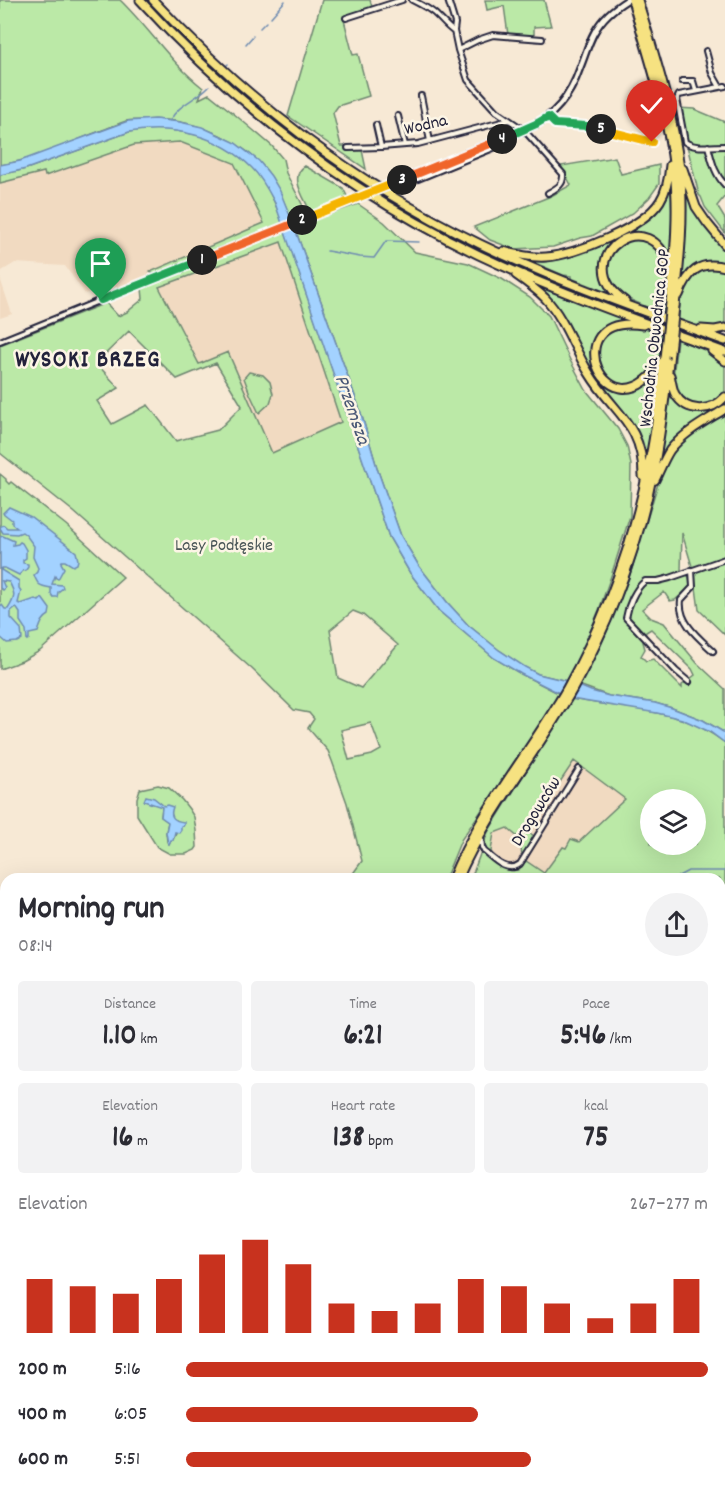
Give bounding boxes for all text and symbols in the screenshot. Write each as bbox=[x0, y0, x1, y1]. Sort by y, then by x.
pin bbox=[626, 80, 677, 142]
icon: check bbox=[635, 89, 668, 122]
street label: Wodna bbox=[402, 109, 451, 143]
pin: 5 bbox=[586, 114, 616, 144]
text: 5 bbox=[597, 117, 605, 140]
pin: 4 bbox=[487, 124, 517, 154]
text: 4 bbox=[499, 127, 505, 150]
pin: 3 bbox=[387, 165, 417, 195]
text: 3 bbox=[398, 168, 406, 191]
pin: 2 bbox=[287, 205, 317, 235]
text: 2 bbox=[299, 208, 306, 231]
pin bbox=[75, 238, 126, 300]
pin: 1 bbox=[187, 245, 217, 275]
icon: arrive bbox=[84, 247, 117, 280]
text: 1 bbox=[200, 248, 204, 271]
street label: Wschodnia Obwodnica GOP bbox=[634, 248, 678, 428]
district label: WYSOKI BRZEG bbox=[15, 344, 161, 378]
water label: Przemsza bbox=[326, 371, 376, 450]
park label: Lasy Podłęskie bbox=[175, 534, 273, 559]
street label: Drogowców bbox=[506, 772, 568, 852]
map controls bbox=[640, 789, 706, 855]
button: layers bbox=[640, 789, 706, 855]
text: Morning run bbox=[18, 887, 165, 934]
button: share bbox=[645, 893, 708, 956]
text: 08:14 bbox=[18, 933, 53, 961]
text: Distance bbox=[104, 993, 156, 1016]
text: Time bbox=[349, 993, 377, 1016]
text: Pace bbox=[582, 993, 610, 1016]
text: 1.10 bbox=[102, 1016, 137, 1059]
text: 6:21 bbox=[343, 1016, 383, 1059]
text: 5:46 bbox=[560, 1016, 606, 1059]
text: km bbox=[137, 1028, 158, 1051]
text: /km bbox=[606, 1028, 632, 1051]
text: Elevation bbox=[102, 1095, 158, 1118]
text: Heart rate bbox=[331, 1095, 395, 1118]
text: kcal bbox=[584, 1095, 608, 1118]
text: 16 bbox=[112, 1118, 133, 1161]
text: 138 bbox=[333, 1118, 364, 1161]
text: 75 bbox=[583, 1118, 609, 1161]
text: m bbox=[133, 1130, 148, 1153]
text: bpm bbox=[364, 1130, 393, 1153]
text: Elevation bbox=[18, 1191, 88, 1219]
text: 267–277 m bbox=[630, 1191, 708, 1219]
text: 200 m bbox=[18, 1356, 67, 1384]
text: 5:16 bbox=[114, 1356, 141, 1384]
text: 400 m bbox=[18, 1401, 66, 1429]
text: 6:05 bbox=[114, 1401, 147, 1429]
text: 600 m bbox=[18, 1446, 68, 1474]
text: 5:51 bbox=[114, 1446, 140, 1474]

